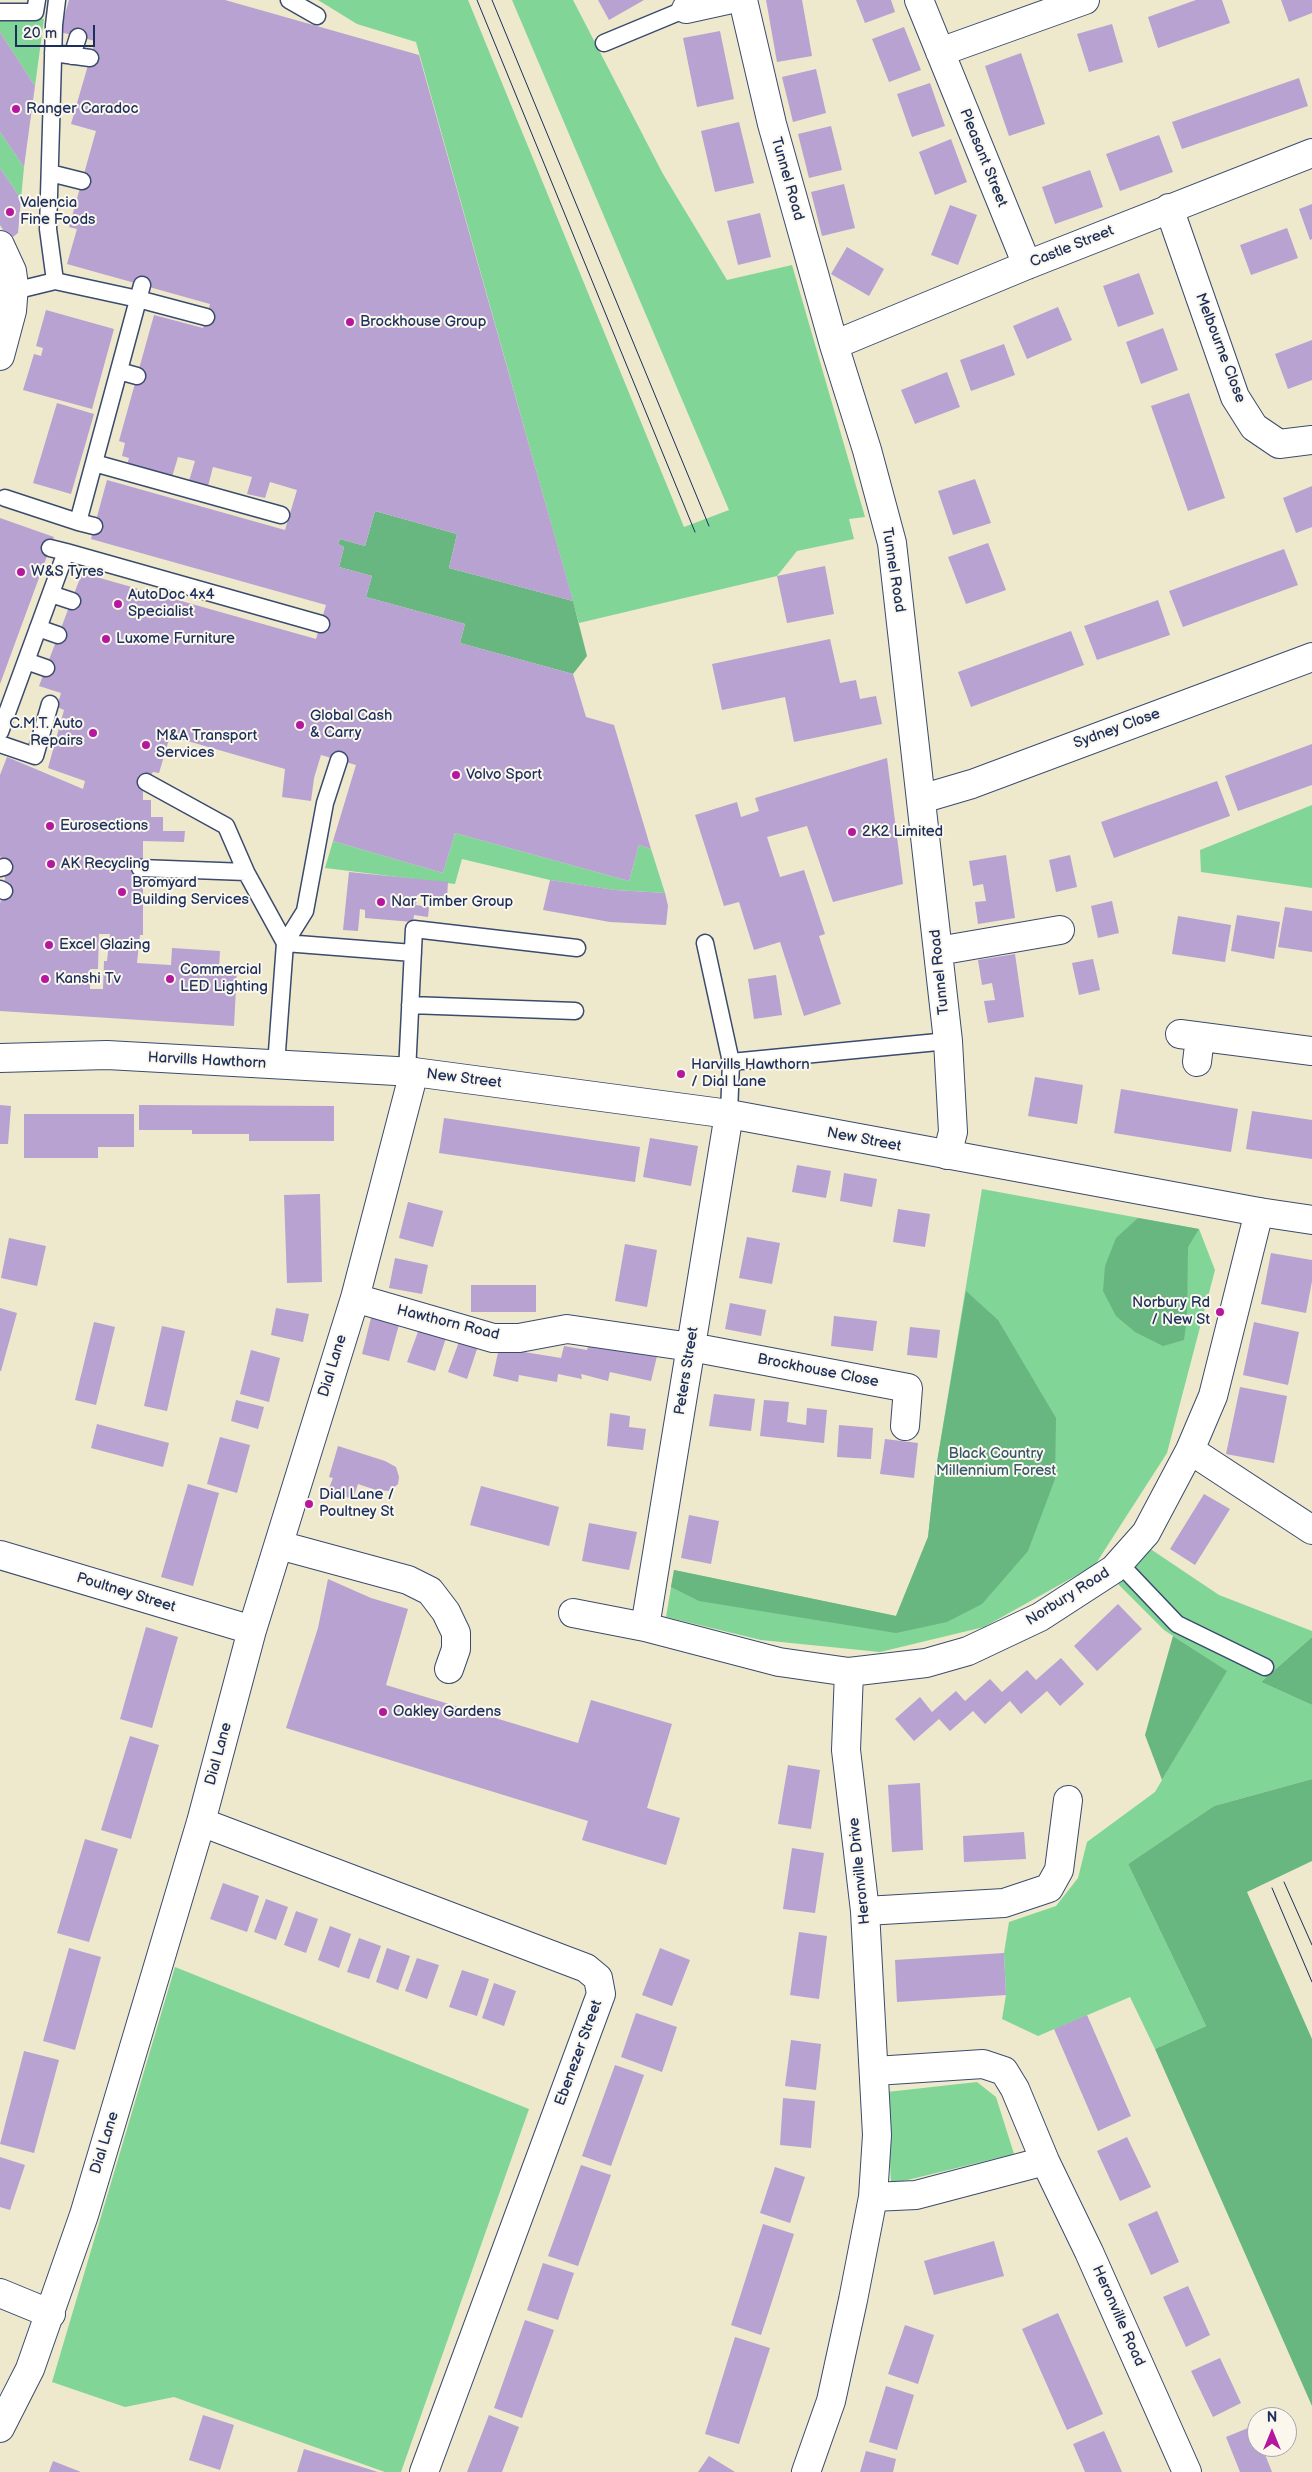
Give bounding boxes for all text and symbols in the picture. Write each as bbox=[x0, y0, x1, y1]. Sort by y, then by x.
scale bar bbox=[18, 15, 98, 47]
text: 20 m bbox=[23, 24, 57, 43]
place label: Ranger Caradoc bbox=[26, 100, 139, 118]
marker: Ranger Caradoc bbox=[10, 103, 22, 115]
street label: Pleasant Street bbox=[955, 106, 1011, 210]
street label: Tunnel Road bbox=[767, 135, 807, 223]
place label: Valencia Fine Foods bbox=[20, 194, 95, 229]
marker: Valencia Fine Foods bbox=[4, 206, 16, 218]
street label: Castle Street bbox=[1028, 222, 1116, 272]
street label: Melbourne Close bbox=[1191, 291, 1249, 405]
place label: Brockhouse Group bbox=[360, 313, 486, 331]
marker: Brockhouse Group bbox=[344, 316, 356, 328]
street label: Tunnel Road bbox=[877, 526, 909, 614]
place label: W&S Tyres bbox=[31, 563, 104, 581]
marker: W&S Tyres bbox=[15, 566, 27, 578]
place label: AutoDoc 4x4 Specialist bbox=[128, 586, 215, 621]
marker: AutoDoc 4x4 Specialist bbox=[112, 598, 124, 610]
place label: Luxome Furniture bbox=[116, 630, 235, 648]
marker: Luxome Furniture bbox=[100, 633, 112, 645]
street label: Sydney Close bbox=[1071, 705, 1163, 753]
place label: Global Cash & Carry bbox=[310, 707, 392, 742]
place label: C.M.T. Auto Repairs bbox=[9, 715, 83, 750]
marker: Global Cash & Carry bbox=[294, 719, 306, 731]
marker: C.M.T. Auto Repairs bbox=[87, 727, 99, 739]
place label: M&A Transport Services bbox=[156, 727, 257, 762]
marker: M&A Transport Services bbox=[140, 739, 152, 751]
place label: Volvo Sport bbox=[466, 766, 542, 784]
marker: Volvo Sport bbox=[450, 769, 462, 781]
place label: Eurosections bbox=[60, 817, 148, 835]
marker: Eurosections bbox=[44, 820, 56, 832]
place label: 2K2 Limited bbox=[862, 823, 943, 841]
marker: 2K2 Limited bbox=[846, 826, 858, 838]
place label: AK Recycling bbox=[61, 855, 150, 873]
marker: AK Recycling bbox=[45, 858, 57, 870]
place label: Bromyard Building Services bbox=[132, 874, 249, 909]
marker: Bromyard Building Services bbox=[116, 886, 128, 898]
place label: Nar Timber Group bbox=[391, 893, 513, 911]
marker: Nar Timber Group bbox=[375, 896, 387, 908]
street label: Tunnel Road bbox=[927, 928, 953, 1016]
place label: Excel Glazing bbox=[59, 936, 150, 954]
marker: Excel Glazing bbox=[43, 939, 55, 951]
place label: Commercial LED Lighting bbox=[180, 961, 268, 996]
place label: Kanshi Tv bbox=[55, 970, 121, 988]
marker: Kanshi Tv bbox=[39, 973, 51, 985]
marker: Commercial LED Lighting bbox=[164, 973, 176, 985]
street label: Harvills Hawthorn bbox=[147, 1049, 267, 1073]
place label: Harvills Hawthorn / Dial Lane bbox=[691, 1056, 810, 1091]
street label: New Street bbox=[425, 1065, 503, 1093]
marker: Harvills Hawthorn / Dial Lane bbox=[675, 1068, 687, 1080]
street label: New Street bbox=[825, 1124, 903, 1156]
place label: Norbury Rd / New St bbox=[1132, 1294, 1210, 1329]
street label: Hawthorn Road bbox=[395, 1302, 501, 1344]
marker: Norbury Rd / New St bbox=[1214, 1306, 1226, 1318]
street label: Peters Street bbox=[671, 1326, 703, 1416]
street label: Dial Lane bbox=[315, 1333, 351, 1399]
street label: Brockhouse Close bbox=[756, 1350, 880, 1392]
park label: Black Country Millennium Forest bbox=[936, 1445, 1056, 1480]
place label: Dial Lane / Poultney St bbox=[319, 1486, 394, 1521]
marker: Dial Lane / Poultney St bbox=[303, 1498, 315, 1510]
street label: Norbury Road bbox=[1023, 1564, 1113, 1630]
street label: Poultney Street bbox=[74, 1569, 178, 1617]
place label: Oakley Gardens bbox=[393, 1703, 501, 1721]
marker: Oakley Gardens bbox=[377, 1706, 389, 1718]
street label: Dial Lane bbox=[202, 1721, 236, 1787]
street label: Heronville Drive bbox=[845, 1817, 875, 1925]
street label: Ebenezer Street bbox=[552, 1998, 606, 2108]
street label: Dial Lane bbox=[87, 2110, 123, 2176]
street label: Heronville Road bbox=[1088, 2263, 1148, 2369]
north arrow bbox=[1247, 2407, 1297, 2457]
text: N bbox=[1267, 2409, 1277, 2426]

